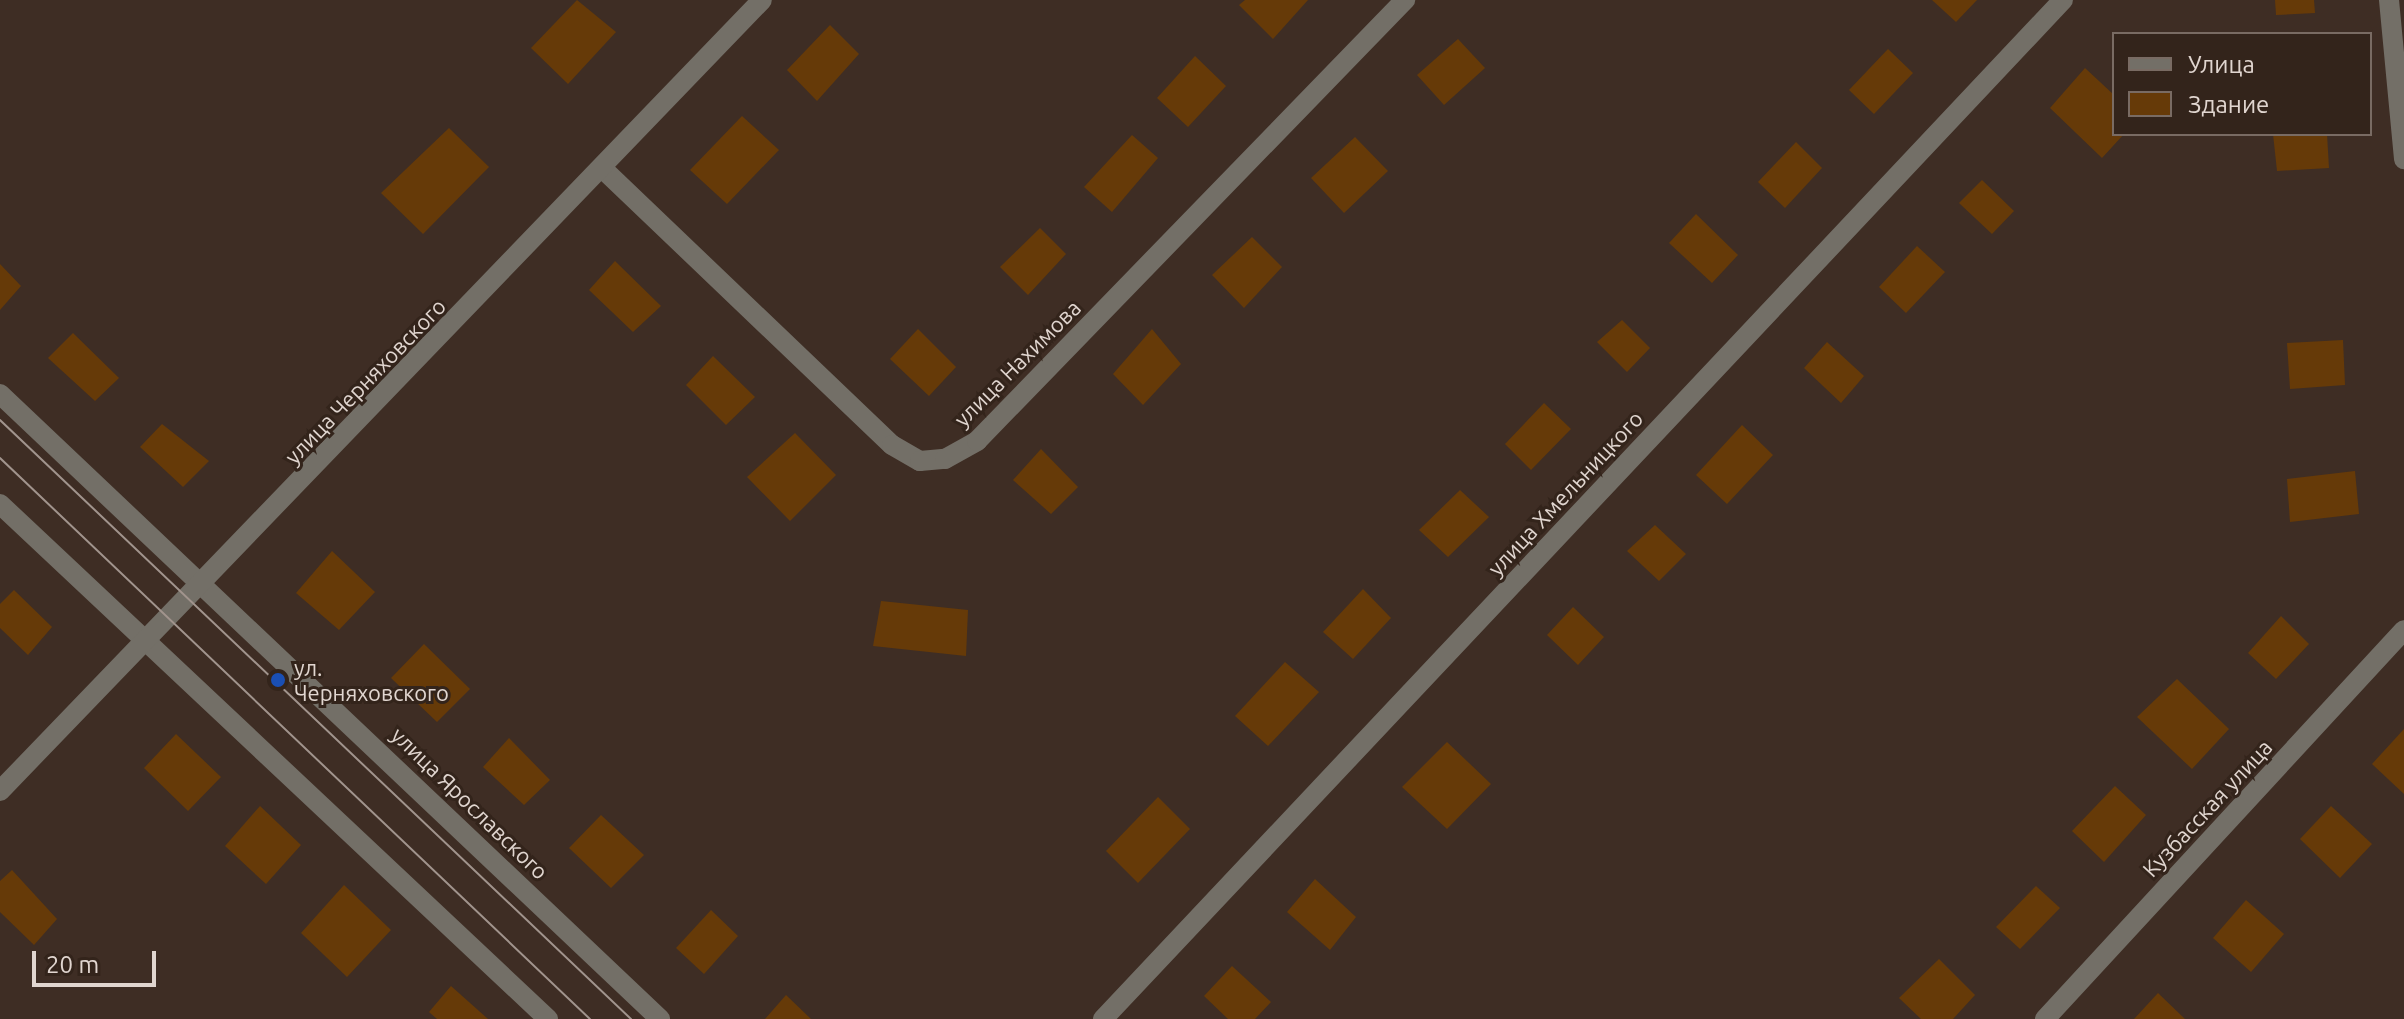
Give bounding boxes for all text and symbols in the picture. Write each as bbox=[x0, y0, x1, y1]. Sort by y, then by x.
legend bbox=[2112, 32, 2372, 136]
text: Улица bbox=[2188, 51, 2255, 78]
text: Здание bbox=[2188, 91, 2269, 118]
street label: улица Черняховского bbox=[279, 293, 451, 469]
street label: улица Нахимова bbox=[948, 294, 1086, 432]
street label: улица Хмельницкого bbox=[1482, 405, 1648, 581]
place label: ул. Черняховского bbox=[294, 654, 449, 706]
marker: ул. Черняховского bbox=[269, 671, 287, 689]
street label: улица Ярославского bbox=[386, 721, 554, 885]
street label: Кузбасская улица bbox=[2137, 734, 2277, 882]
scale bar bbox=[36, 935, 160, 985]
text: 20 m bbox=[46, 951, 99, 978]

